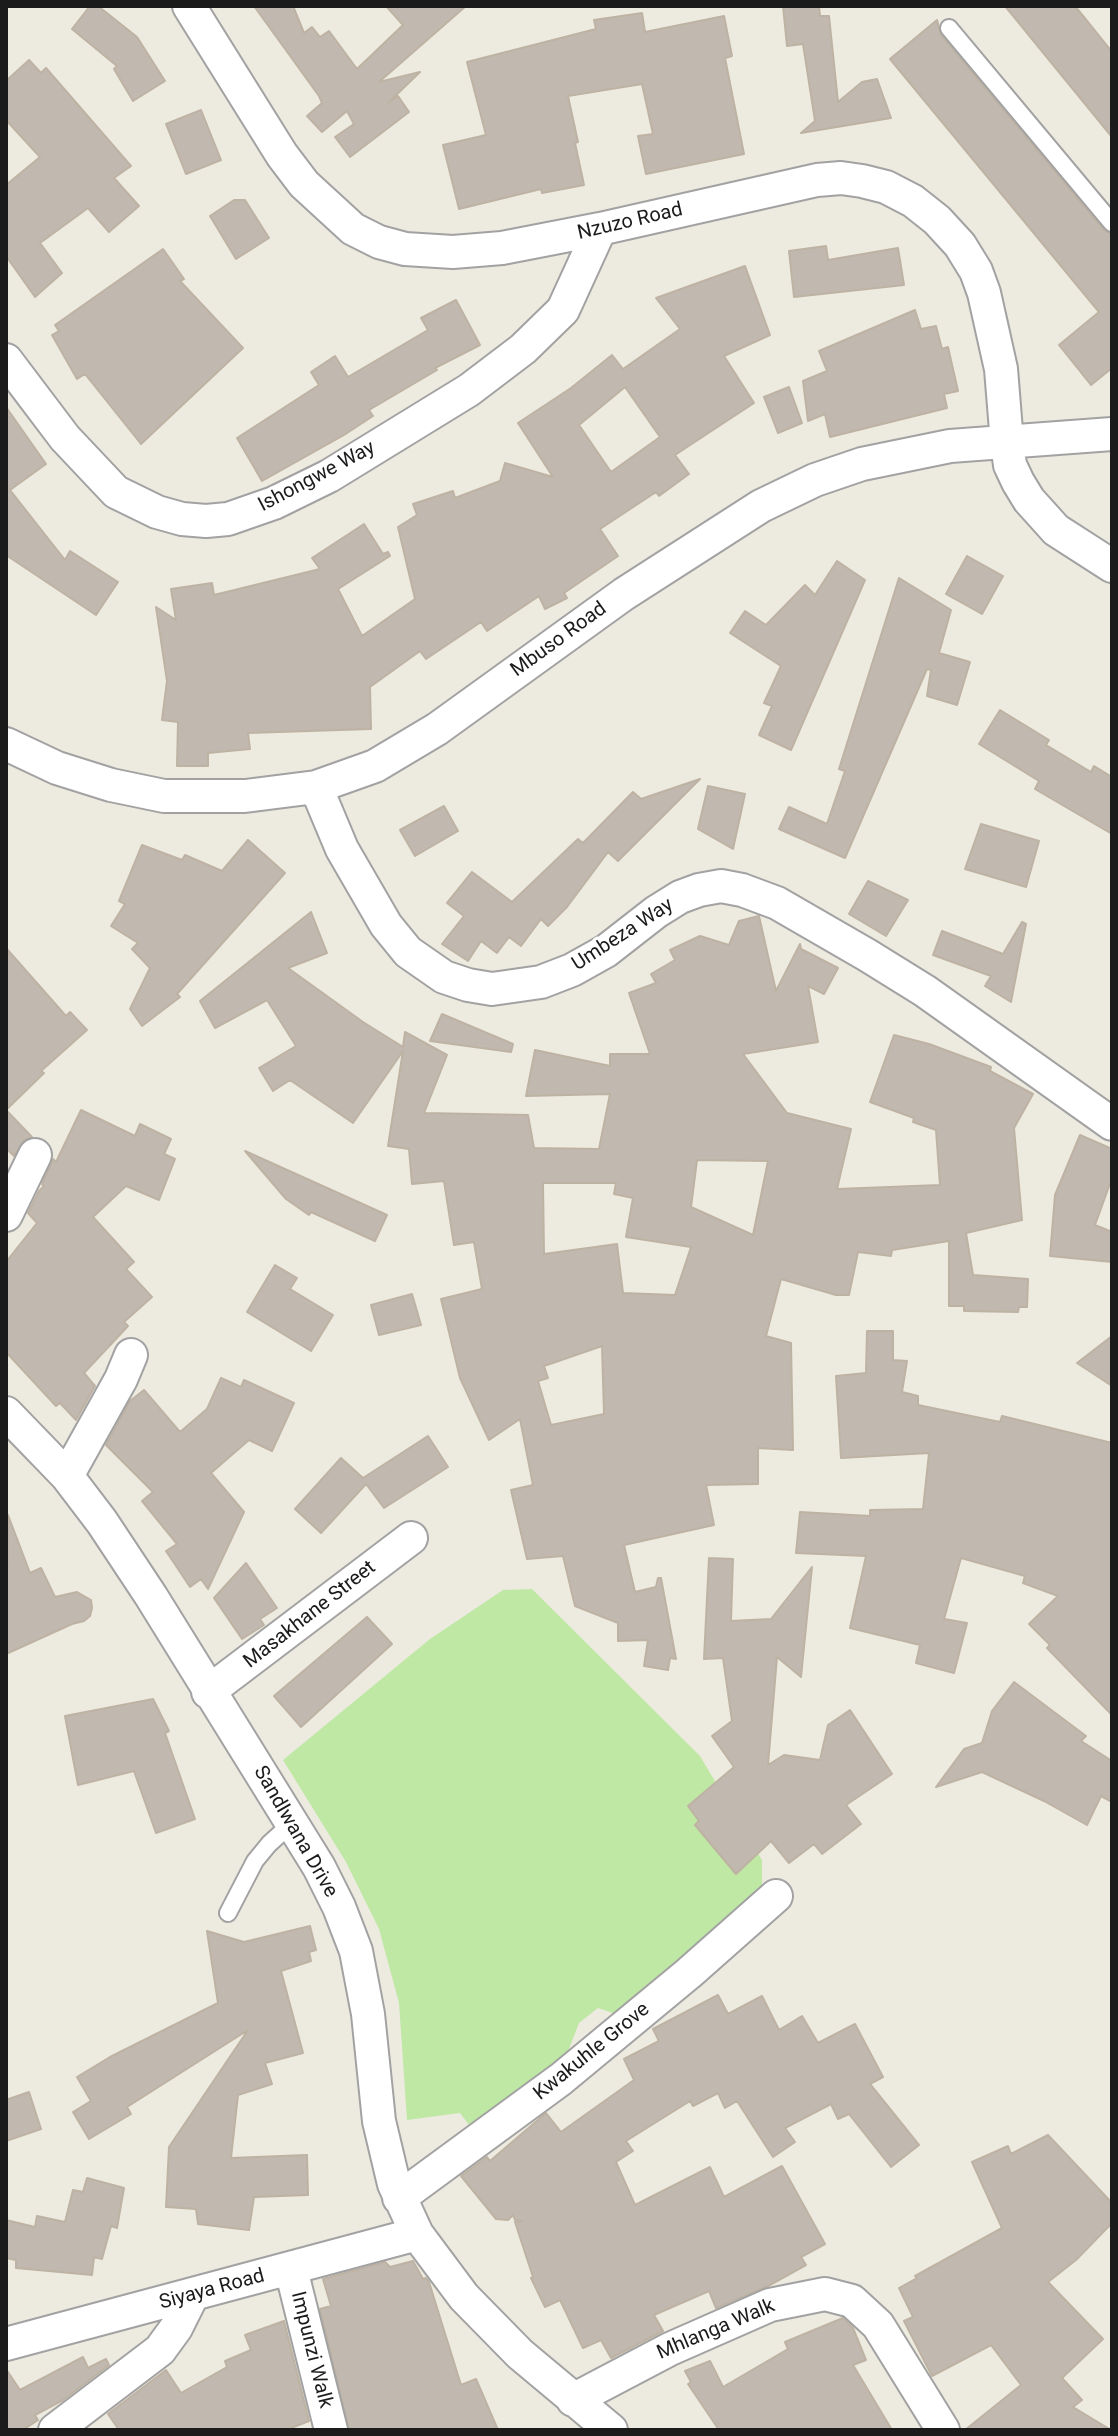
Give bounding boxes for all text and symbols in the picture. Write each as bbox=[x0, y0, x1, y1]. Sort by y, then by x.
street label: Nzuzo Road bbox=[575, 198, 685, 246]
street label: Ishongwe Way bbox=[255, 436, 379, 518]
street label: Mbuso Road bbox=[507, 597, 611, 683]
street label: Umbeza Way bbox=[568, 893, 678, 977]
street label: Masakhane Street bbox=[239, 1556, 381, 1674]
street label: Sandlwana Drive bbox=[248, 1762, 342, 1902]
street label: Kwakuhle Grove bbox=[529, 1998, 655, 2106]
street label: Siyaya Road bbox=[157, 2264, 267, 2316]
street label: Impunzi Walk bbox=[285, 2289, 337, 2411]
street label: Mhlanga Walk bbox=[653, 2294, 779, 2366]

